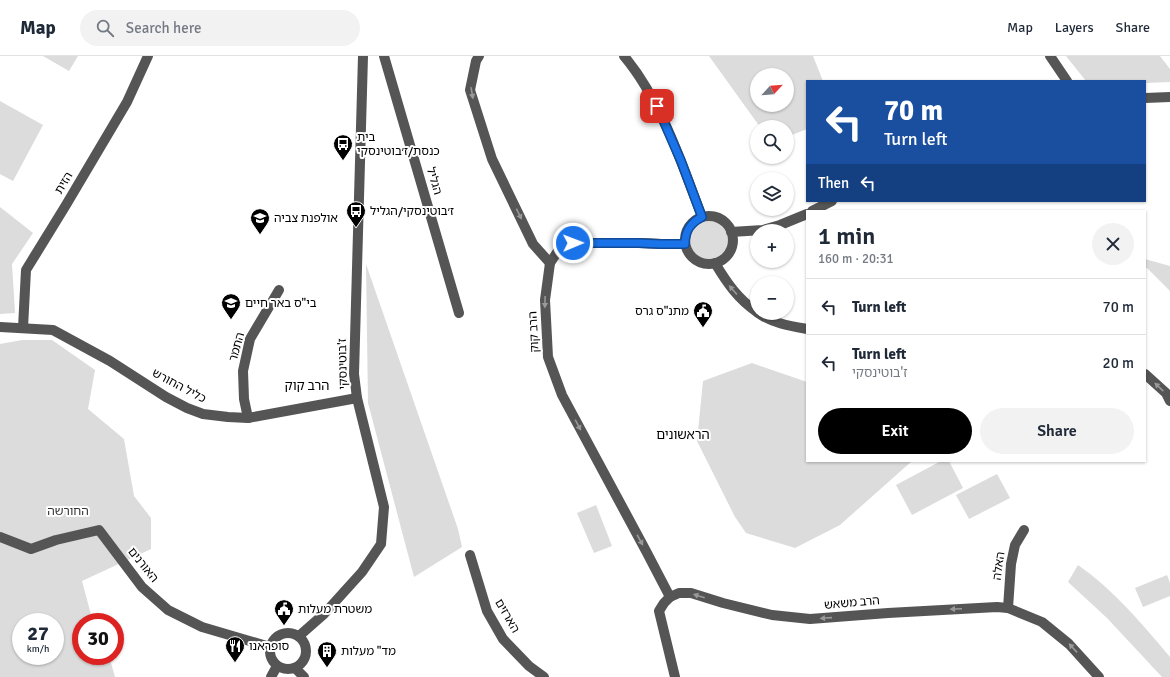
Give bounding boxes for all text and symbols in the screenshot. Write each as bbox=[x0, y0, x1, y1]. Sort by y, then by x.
search box bbox=[80, 10, 360, 46]
text: Map bbox=[20, 16, 56, 40]
icon: search bbox=[94, 17, 116, 39]
text: Search here bbox=[126, 19, 201, 37]
text: Map bbox=[1007, 19, 1033, 36]
text: Layers bbox=[1055, 19, 1094, 36]
text: Share bbox=[1116, 19, 1150, 36]
north arrow bbox=[750, 68, 794, 112]
map controls bbox=[750, 68, 794, 320]
one-way arrow bbox=[469, 87, 475, 99]
pin bbox=[640, 89, 674, 123]
text: 70 m bbox=[884, 94, 943, 128]
icon: arrive bbox=[646, 95, 668, 117]
icon: left bbox=[818, 96, 870, 148]
button: search bbox=[750, 120, 794, 164]
text: Turn left bbox=[884, 128, 947, 150]
place label: בית כנסת/ז׳בוטינסקי bbox=[357, 130, 440, 159]
bus stop icon: בית כנסת/ז׳בוטינסקי bbox=[332, 133, 354, 161]
street label: הגליל bbox=[423, 166, 445, 196]
street label: הזית bbox=[52, 169, 76, 197]
button: layers bbox=[750, 172, 794, 216]
icon: left bbox=[857, 172, 879, 194]
text: Then bbox=[818, 174, 849, 192]
bus stop icon: ז׳בוטינסקי/הגליל bbox=[345, 200, 367, 228]
place label: ז׳בוטינסקי/הגליל bbox=[370, 204, 454, 219]
school or university icon: אולפנת צביה bbox=[249, 207, 271, 235]
one-way arrow bbox=[516, 208, 522, 219]
place label: אולפנת צביה bbox=[274, 211, 338, 226]
text: 1 min bbox=[818, 221, 875, 251]
position arrow bbox=[552, 222, 594, 264]
button: close bbox=[1092, 223, 1134, 265]
button: + bbox=[750, 224, 794, 268]
text: 160 m · 20:31 bbox=[818, 251, 894, 267]
button: − bbox=[750, 276, 794, 320]
one-way arrow bbox=[729, 285, 738, 295]
school or university icon: בי"ס באר חיים bbox=[220, 292, 242, 320]
place label: בי"ס באר חיים bbox=[245, 296, 317, 311]
one-way arrow bbox=[542, 296, 548, 309]
icon: left bbox=[818, 296, 840, 318]
text: Turn left bbox=[852, 298, 906, 316]
text: 70 m bbox=[1103, 298, 1134, 316]
public building icon: מתנ"ס גרס bbox=[692, 300, 714, 328]
place label: מתנ"ס גרס bbox=[635, 304, 689, 319]
street label: הרב קוק bbox=[525, 311, 543, 353]
street label: התמר bbox=[226, 331, 248, 363]
street label: ז'בוטינסקי bbox=[335, 338, 351, 390]
text: Turn left bbox=[852, 345, 906, 363]
icon: left bbox=[818, 352, 840, 374]
text: 20 m bbox=[1103, 354, 1134, 372]
text: ז'בוטינסקי bbox=[852, 365, 907, 381]
street label: כליל החורש bbox=[149, 366, 209, 406]
district label: הרב קוק bbox=[285, 378, 329, 394]
one-way arrow bbox=[1154, 382, 1164, 391]
button: Exit bbox=[818, 408, 972, 454]
button: Share bbox=[980, 408, 1134, 454]
one-way arrow bbox=[575, 420, 581, 431]
district label: הראשונים bbox=[656, 427, 710, 443]
park label: החורשה bbox=[47, 504, 89, 519]
one-way arrow bbox=[637, 534, 644, 545]
street label: האורנים bbox=[124, 544, 162, 586]
street label: האלה bbox=[990, 551, 1008, 581]
one-way arrow bbox=[692, 593, 704, 599]
street label: הרב משאש bbox=[824, 593, 880, 613]
street label: הארזים bbox=[491, 596, 523, 636]
public building icon: משטרת מעלות bbox=[273, 598, 295, 626]
place label: משטרת מעלות bbox=[298, 602, 372, 617]
one-way arrow bbox=[950, 606, 962, 613]
speed limit sign: 30 bbox=[72, 613, 124, 665]
one-way arrow bbox=[820, 615, 832, 622]
text: 27 bbox=[27, 621, 49, 646]
restaurant icon: סופראנו bbox=[224, 635, 246, 663]
place label: סופראנו bbox=[249, 639, 290, 654]
building icon: מד" מעלות bbox=[316, 640, 338, 668]
text: km/h bbox=[27, 643, 49, 655]
one-way arrow bbox=[1068, 643, 1078, 653]
place label: מד" מעלות bbox=[341, 644, 396, 659]

